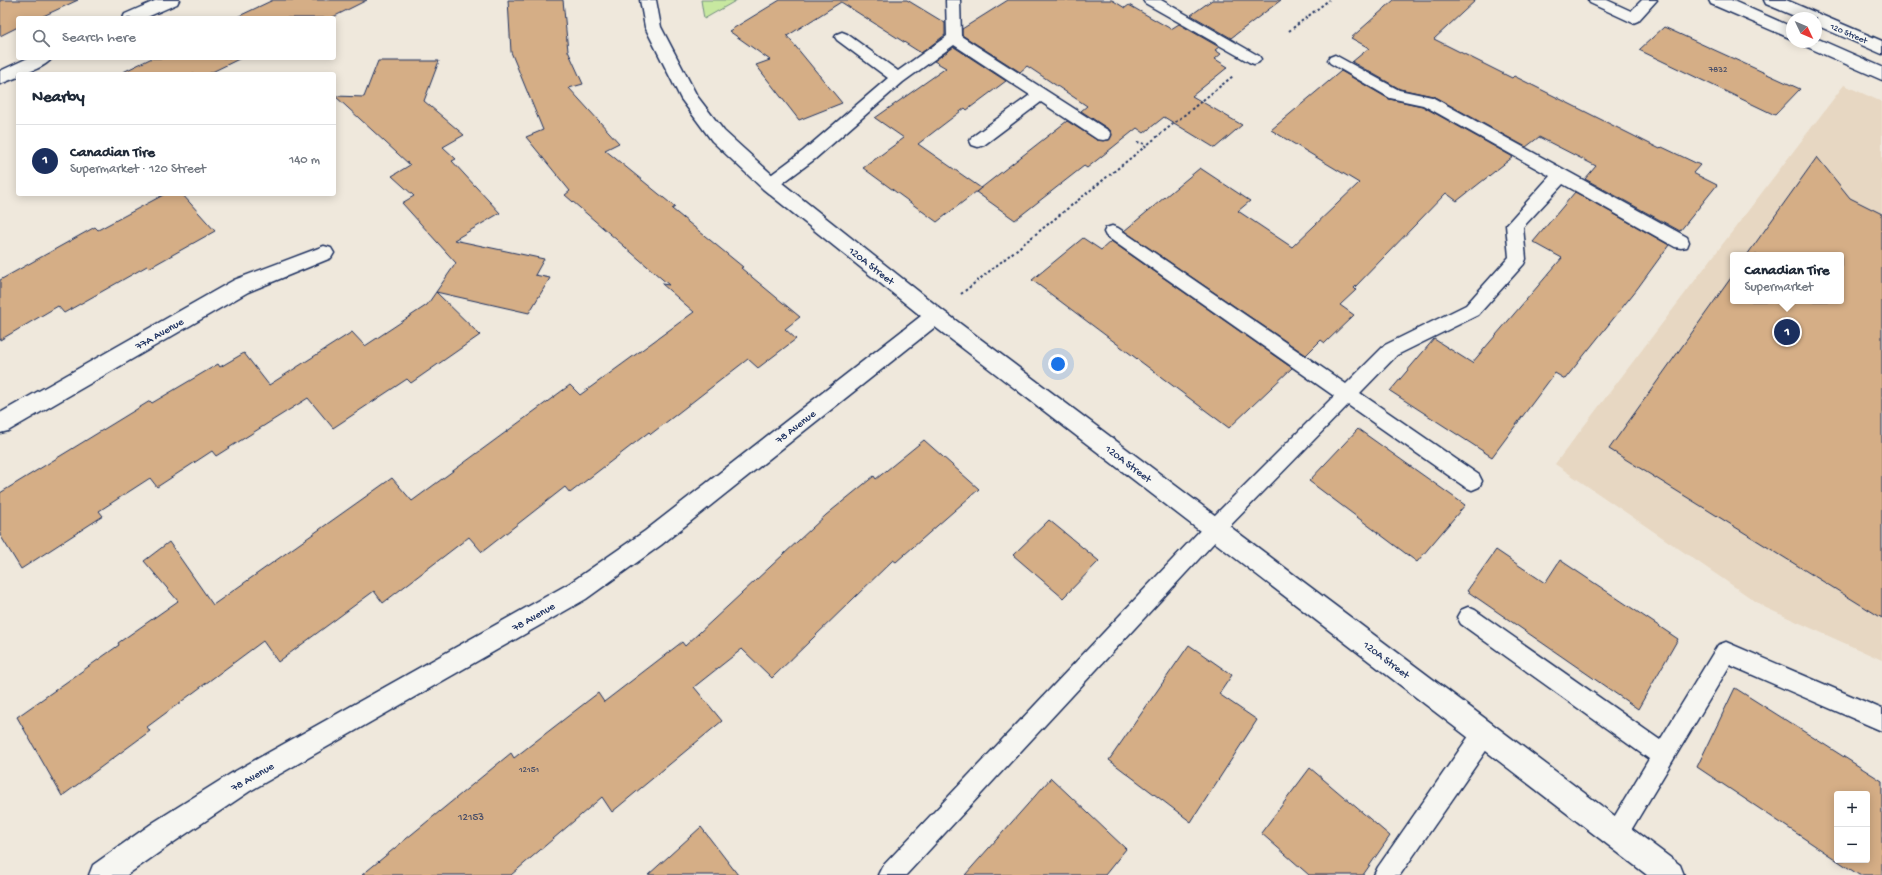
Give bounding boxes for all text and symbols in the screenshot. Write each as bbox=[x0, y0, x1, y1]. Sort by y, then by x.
north arrow bbox=[1786, 12, 1822, 48]
search box bbox=[16, 16, 336, 60]
street label: 120 Street bbox=[1827, 21, 1870, 48]
icon: search bbox=[30, 27, 52, 49]
text: Search here bbox=[62, 29, 136, 47]
house number: 7832 bbox=[1708, 65, 1728, 76]
text: Nearby bbox=[32, 88, 85, 108]
text: Canadian Tire bbox=[70, 144, 155, 162]
text: 1 bbox=[42, 153, 48, 168]
text: 140 m bbox=[289, 153, 320, 168]
text: Supermarket · 120 Street bbox=[70, 162, 206, 177]
street label: 120A Street bbox=[845, 244, 897, 289]
popup bbox=[1730, 252, 1844, 304]
text: Canadian Tire bbox=[1744, 262, 1830, 280]
text: Supermarket bbox=[1744, 280, 1813, 295]
street label: 77A Avenue bbox=[133, 316, 186, 354]
pin: 1 bbox=[1774, 317, 1800, 347]
your location bbox=[1048, 354, 1068, 374]
street label: 78 Avenue bbox=[773, 408, 819, 448]
street label: 120A Street bbox=[1102, 443, 1154, 487]
street label: 78 Avenue bbox=[510, 601, 558, 635]
street label: 120A Street bbox=[1360, 639, 1412, 683]
street label: 78 Avenue bbox=[229, 761, 277, 795]
house number: 12151 bbox=[518, 765, 539, 776]
map controls bbox=[1834, 791, 1870, 863]
button: + bbox=[1834, 791, 1870, 827]
house number: 12153 bbox=[457, 812, 484, 824]
button: − bbox=[1834, 827, 1870, 863]

